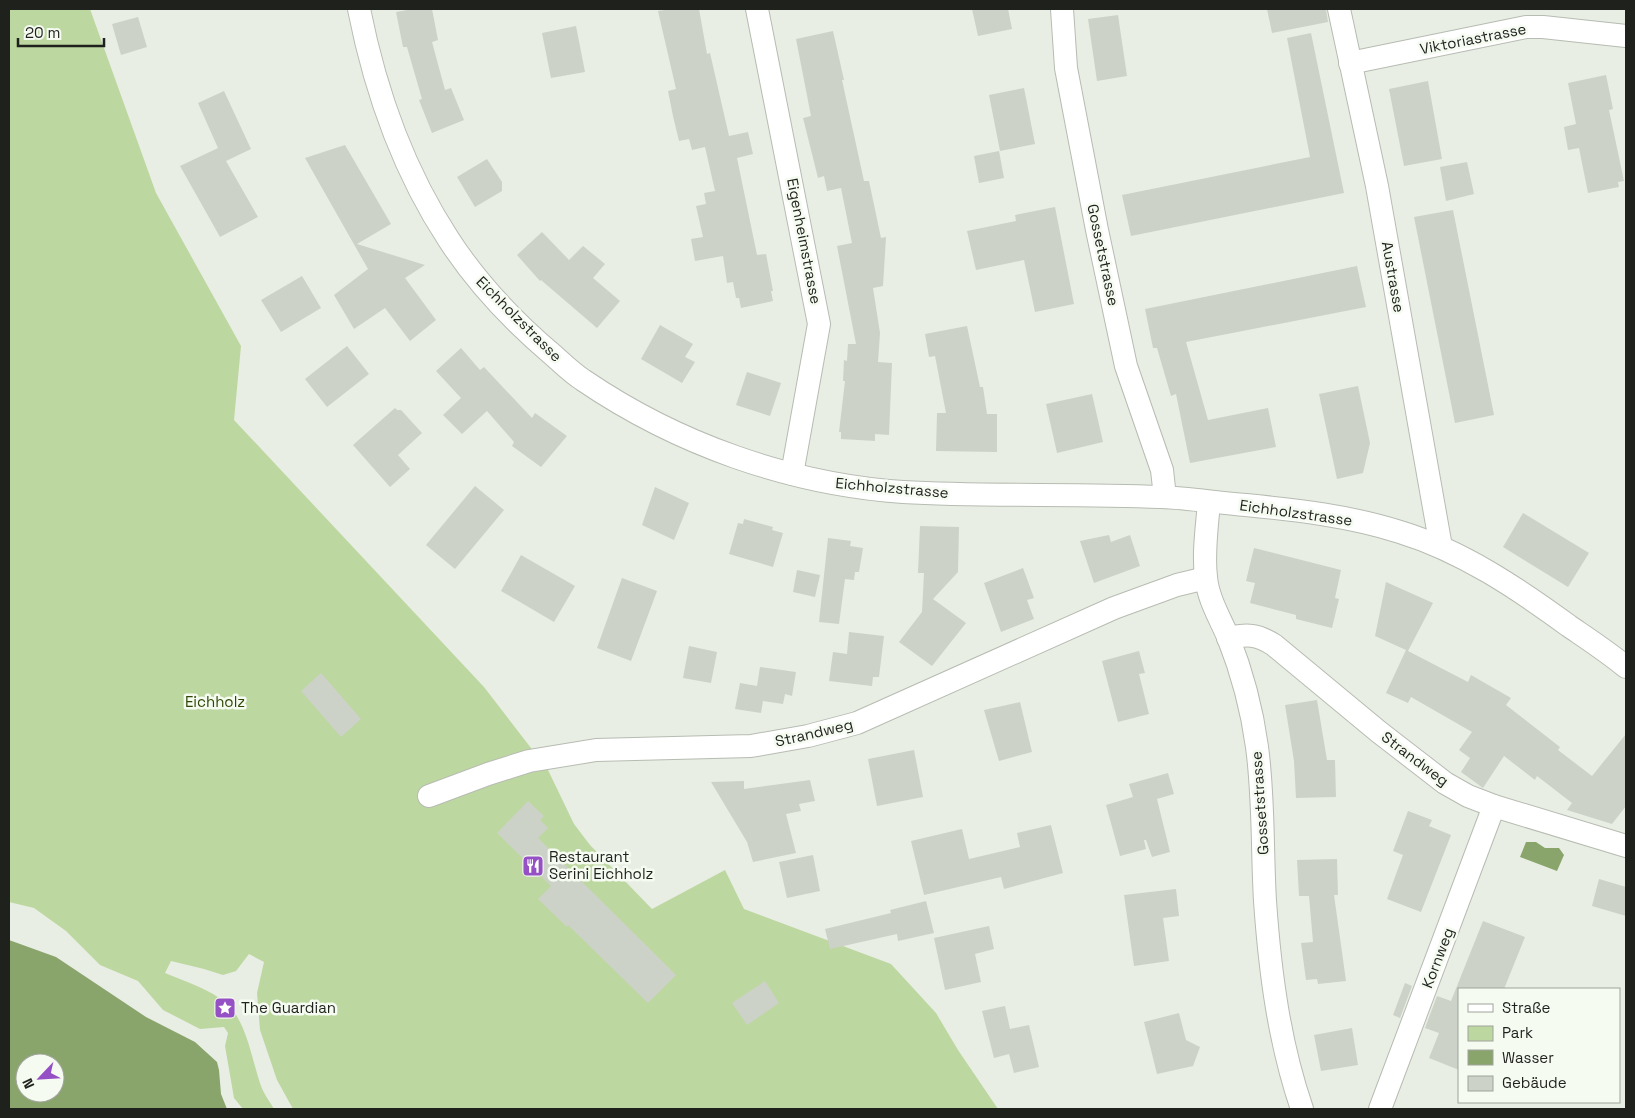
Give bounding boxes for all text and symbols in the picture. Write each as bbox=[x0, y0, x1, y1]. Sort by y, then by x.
scale bar bbox=[18, 15, 104, 47]
street label: Viktoriastrasse bbox=[1418, 19, 1528, 58]
text: 20 m bbox=[25, 23, 60, 42]
street label: Eigenheimstrasse bbox=[783, 176, 826, 306]
street label: Gossetstrasse bbox=[1083, 202, 1124, 308]
street label: Austrasse bbox=[1378, 240, 1409, 314]
street label: Eichholzstrasse bbox=[472, 272, 566, 366]
street label: Eichholzstrasse bbox=[835, 473, 950, 502]
street label: Eichholzstrasse bbox=[1239, 495, 1354, 530]
park label: Eichholz bbox=[185, 692, 245, 711]
street label: Strandweg bbox=[773, 714, 855, 751]
street label: Strandweg bbox=[1378, 727, 1453, 790]
street label: Gossetstrasse bbox=[1246, 751, 1273, 855]
place label: Restaurant Serini Eichholz bbox=[549, 847, 653, 883]
restaurant icon: Restaurant Serini Eichholz bbox=[521, 854, 545, 878]
street label: Kornweg bbox=[1417, 925, 1458, 991]
legend bbox=[1458, 988, 1620, 1103]
place icon: The Guardian bbox=[213, 996, 237, 1020]
place label: The Guardian bbox=[241, 998, 336, 1017]
text: Straße bbox=[1502, 998, 1551, 1017]
text: Park bbox=[1502, 1023, 1533, 1042]
text: Wasser bbox=[1502, 1048, 1554, 1067]
north arrow bbox=[15, 1053, 65, 1103]
text: Gebäude bbox=[1502, 1073, 1567, 1092]
text: N bbox=[18, 1075, 38, 1092]

